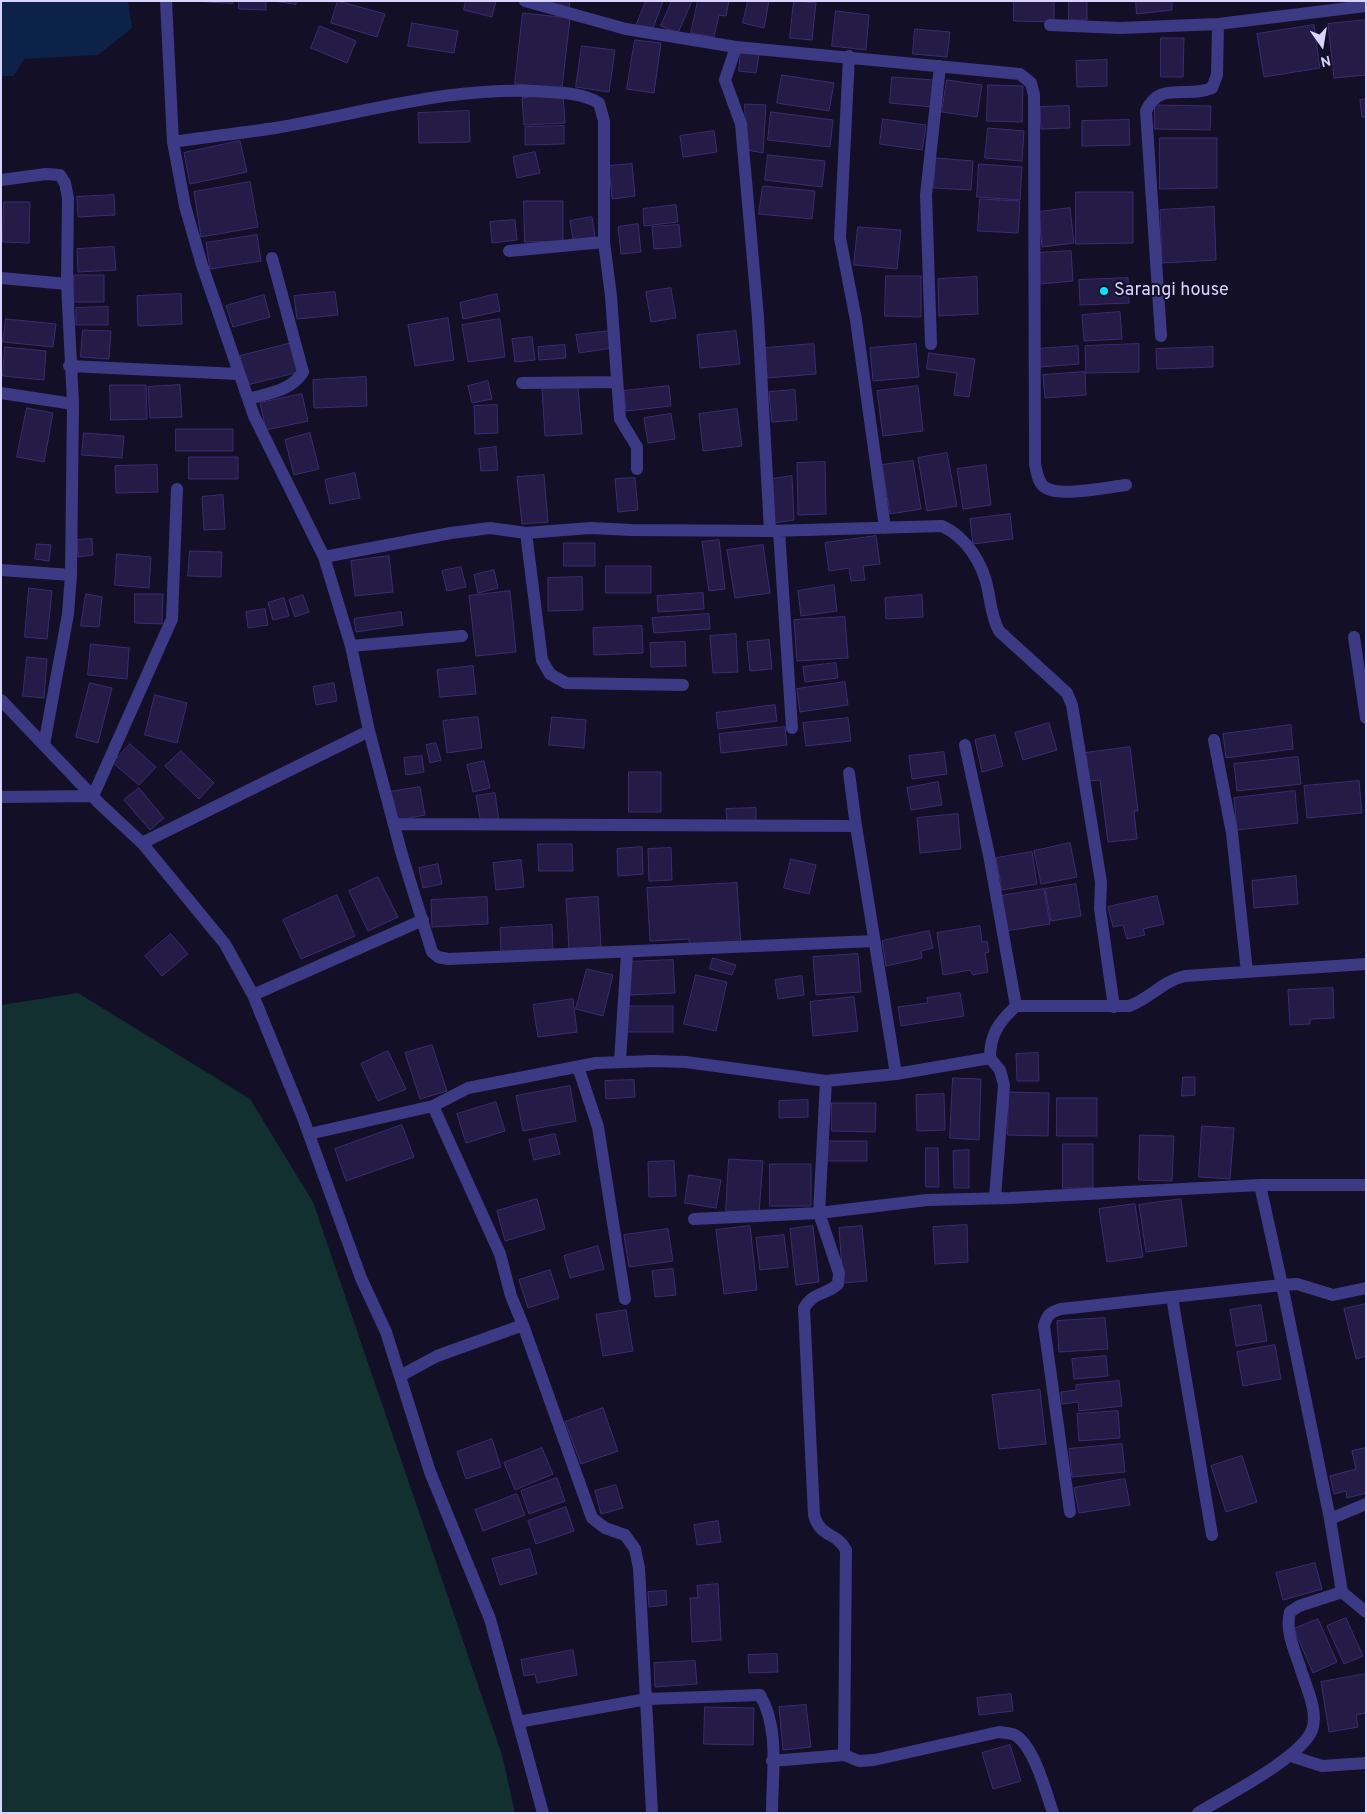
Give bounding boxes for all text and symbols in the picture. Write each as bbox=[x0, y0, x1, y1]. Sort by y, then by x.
north arrow bbox=[1297, 20, 1347, 70]
text: N bbox=[1319, 51, 1332, 70]
place label: Sarangi house bbox=[1114, 280, 1229, 302]
marker: Sarangi house bbox=[1098, 285, 1110, 297]

